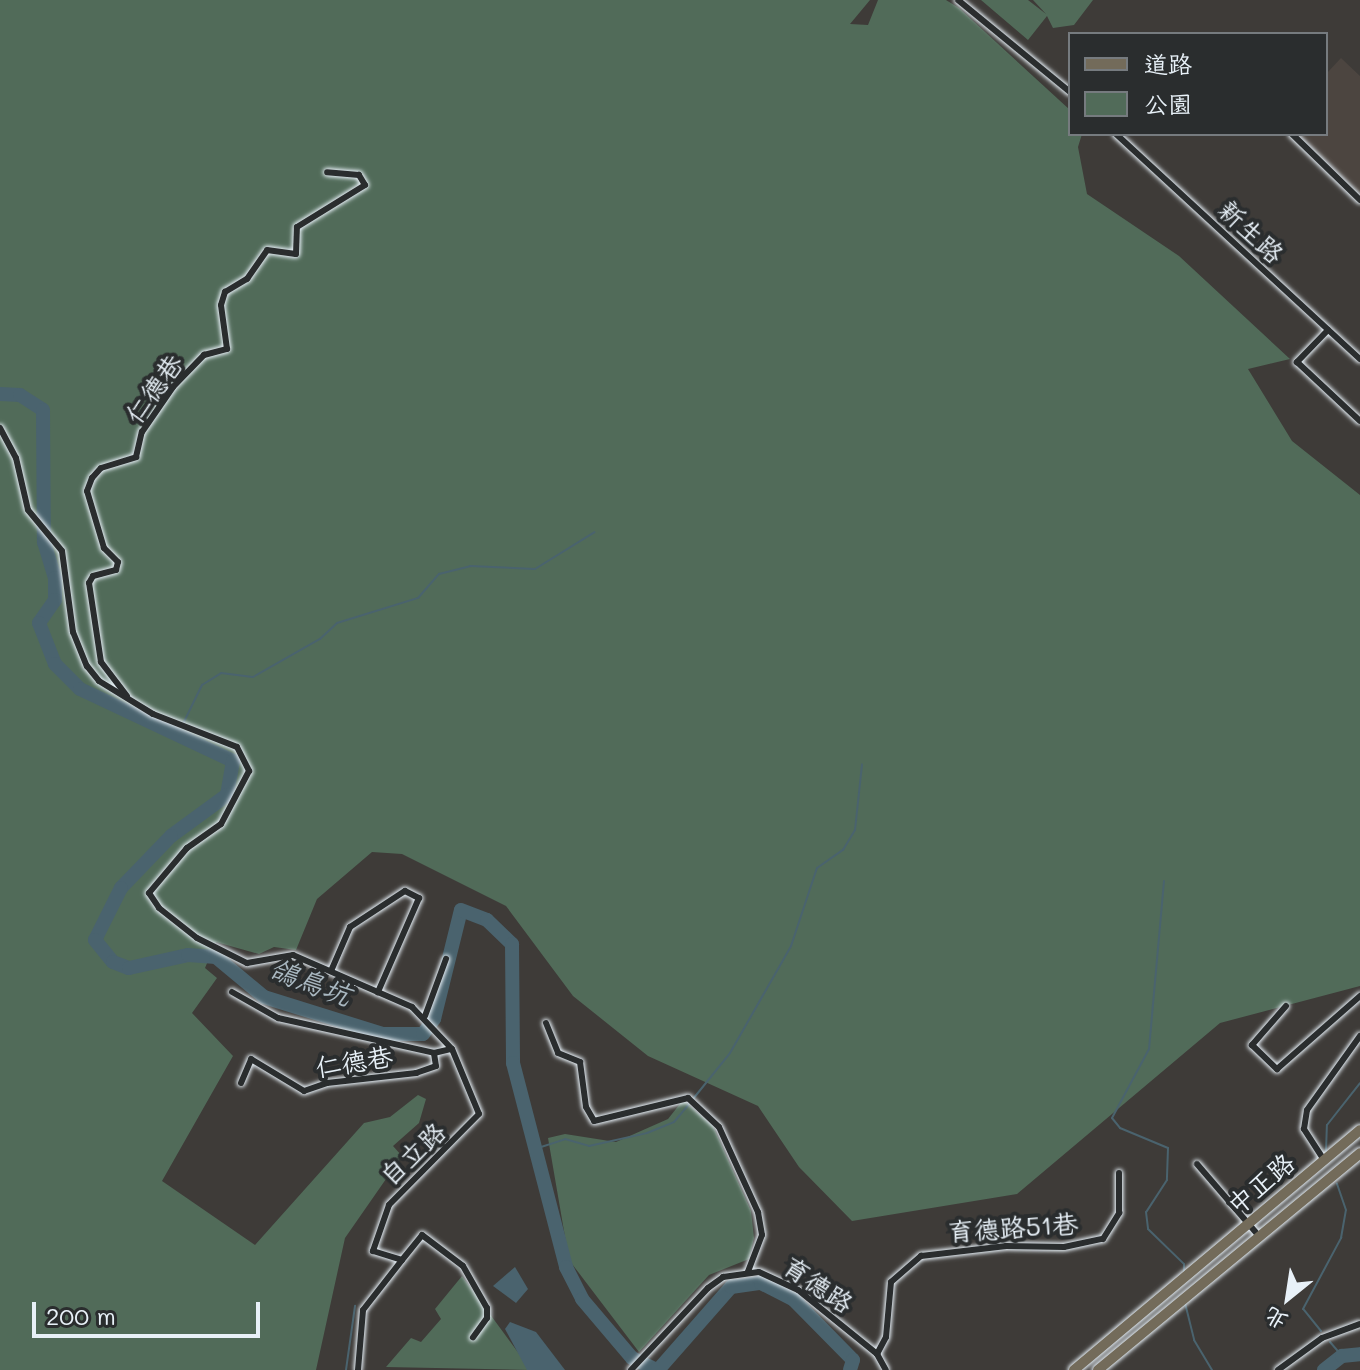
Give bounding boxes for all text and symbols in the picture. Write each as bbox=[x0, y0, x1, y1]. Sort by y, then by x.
legend bbox=[1068, 32, 1328, 136]
text: 道路 bbox=[1144, 48, 1192, 79]
text: 公園 bbox=[1144, 88, 1192, 119]
street label: 新生路 bbox=[1212, 194, 1290, 270]
street label: 仁德巷 bbox=[118, 348, 190, 430]
water label: 鴿鳥坑 bbox=[266, 950, 356, 1012]
street label: 仁德巷 bbox=[313, 1040, 395, 1084]
street label: 自立路 bbox=[374, 1116, 452, 1192]
street label: 中正路 bbox=[1221, 1147, 1301, 1221]
street label: 育德路51巷 bbox=[947, 1208, 1079, 1248]
street label: 育德路 bbox=[777, 1250, 859, 1320]
north arrow bbox=[1248, 1258, 1328, 1338]
scale bar bbox=[36, 1286, 264, 1336]
text: 200 m bbox=[46, 1300, 116, 1331]
text: 北 bbox=[1259, 1301, 1293, 1337]

